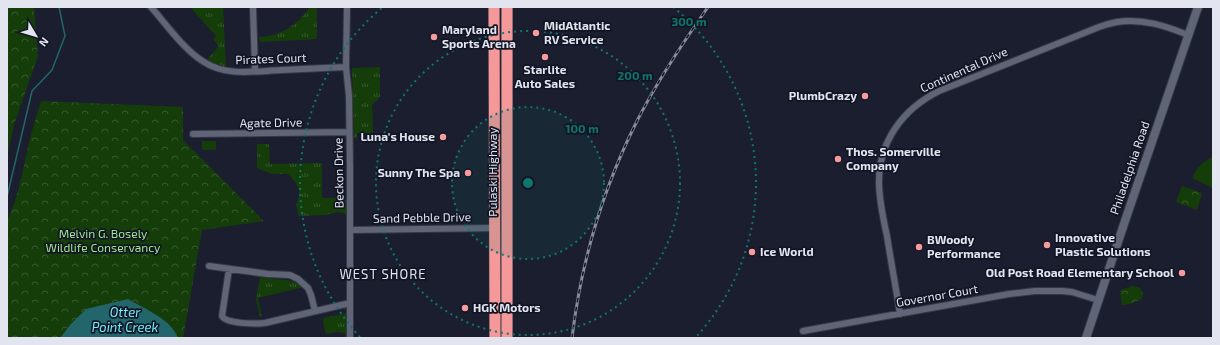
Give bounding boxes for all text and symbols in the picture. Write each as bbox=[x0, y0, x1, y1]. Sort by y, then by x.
text: 300 m bbox=[671, 14, 707, 28]
north arrow bbox=[16, 16, 56, 56]
place label: MidAtlantic RV Service bbox=[544, 18, 610, 46]
place label: Maryland Sports Arena bbox=[442, 22, 516, 50]
marker: MidAtlantic RV Service bbox=[531, 28, 541, 38]
marker: Maryland Sports Arena bbox=[429, 32, 439, 42]
text: N bbox=[37, 35, 52, 50]
street label: Continental Drive bbox=[918, 44, 1009, 95]
street label: Pirates Court bbox=[235, 50, 307, 66]
marker: Starlite Auto Sales bbox=[540, 52, 550, 62]
place label: Starlite Auto Sales bbox=[515, 62, 575, 90]
text: 200 m bbox=[617, 68, 653, 82]
place label: PlumbCrazy bbox=[789, 88, 857, 103]
marker: PlumbCrazy bbox=[860, 91, 870, 101]
street label: Agate Drive bbox=[239, 114, 303, 130]
street label: Philadelphia Road bbox=[1107, 119, 1152, 216]
text: 100 m bbox=[565, 121, 599, 135]
street label: Pulaski Highway bbox=[485, 127, 499, 217]
place label: Luna's House bbox=[360, 129, 435, 143]
marker: Luna's House bbox=[438, 132, 448, 142]
street label: Beckon Drive bbox=[330, 138, 346, 208]
place label: Thos. Somerville Company bbox=[846, 144, 941, 173]
marker: Thos. Somerville Company bbox=[833, 154, 843, 164]
place label: Sunny The Spa bbox=[378, 165, 460, 180]
marker: Sunny The Spa bbox=[463, 168, 473, 178]
centre of rings bbox=[521, 176, 535, 190]
street label: Sand Pebble Drive bbox=[373, 209, 471, 225]
park label: Melvin G. Bosely Wildlife Conservancy bbox=[46, 226, 161, 254]
place label: Innovative Plastic Solutions bbox=[1055, 230, 1151, 258]
place label: BWoody Performance bbox=[927, 232, 1001, 260]
marker: Innovative Plastic Solutions bbox=[1042, 240, 1052, 250]
marker: BWoody Performance bbox=[914, 242, 924, 252]
place label: Ice World bbox=[760, 244, 814, 258]
marker: Ice World bbox=[747, 247, 757, 257]
place label: Old Post Road Elementary School bbox=[986, 265, 1174, 280]
district label: WEST SHORE bbox=[339, 266, 427, 282]
marker: Old Post Road Elementary School bbox=[1177, 268, 1187, 278]
street label: Governor Court bbox=[895, 281, 979, 309]
place label: HGK Motors bbox=[473, 300, 541, 314]
marker: HGK Motors bbox=[460, 303, 470, 313]
water label: Otter Point Creek bbox=[92, 304, 159, 335]

